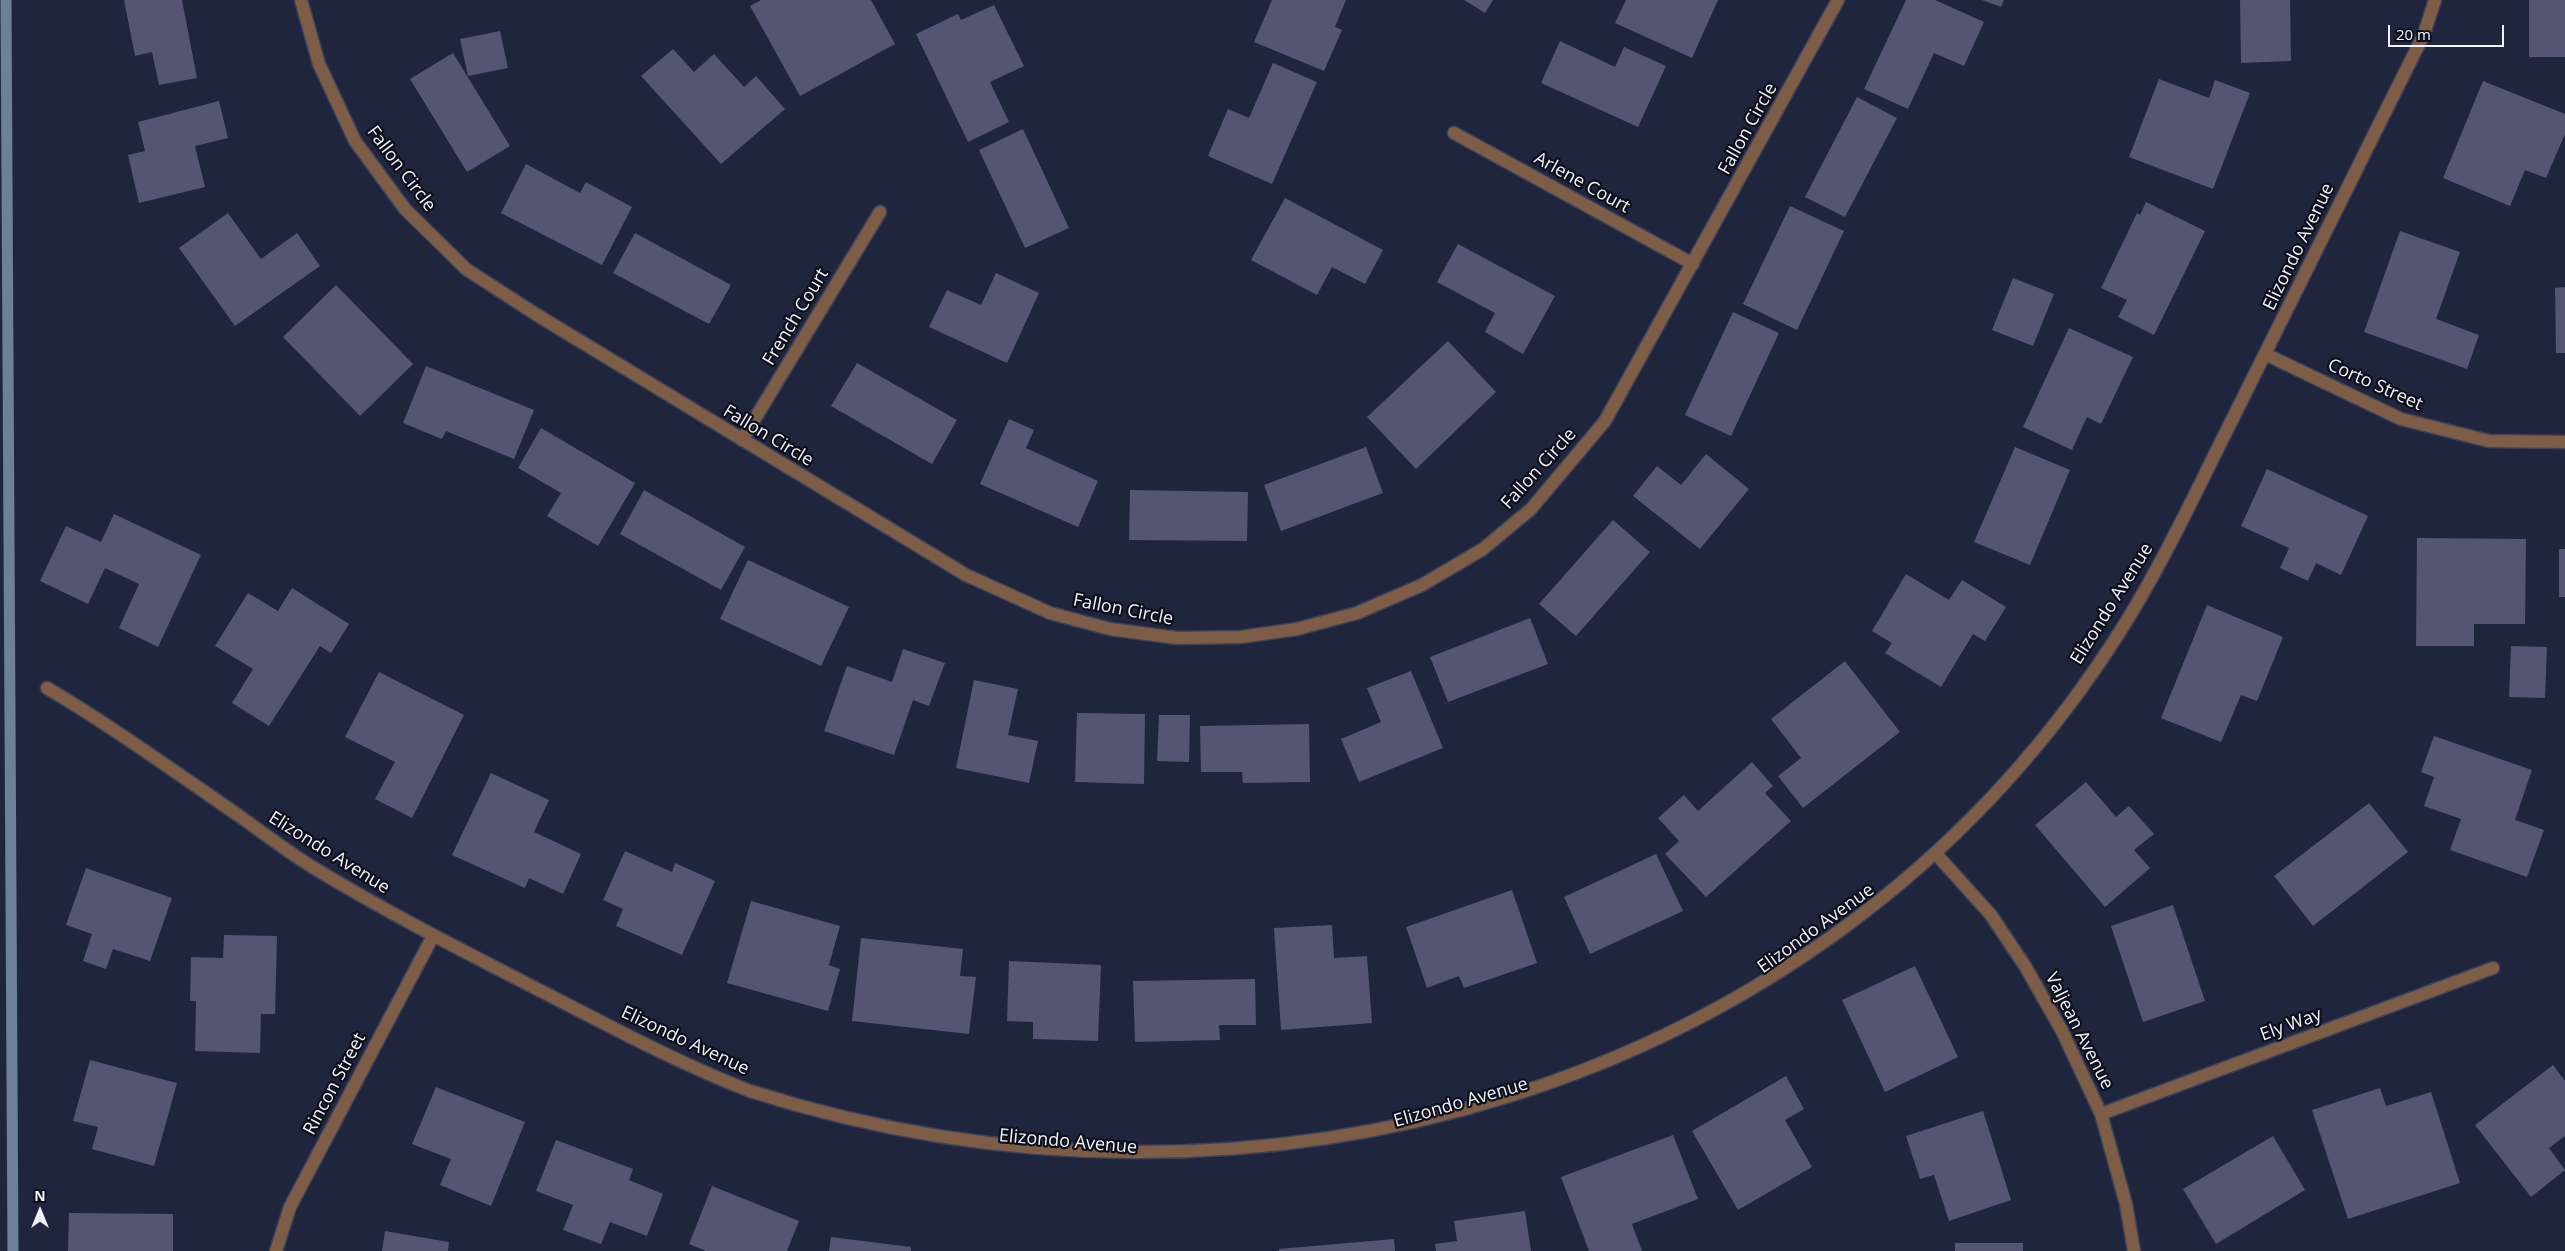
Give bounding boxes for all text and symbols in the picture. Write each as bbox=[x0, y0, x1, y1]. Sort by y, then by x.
scale bar bbox=[2390, 15, 2506, 47]
text: 20 m bbox=[2396, 24, 2431, 44]
street label: Fallon Circle bbox=[1714, 79, 1782, 179]
street label: Fallon Circle bbox=[362, 122, 440, 216]
street label: Arlene Court bbox=[1530, 148, 1634, 218]
street label: Elizondo Avenue bbox=[2259, 180, 2339, 314]
street label: French Court bbox=[759, 265, 833, 369]
street label: Corto Street bbox=[2324, 354, 2426, 416]
street label: Fallon Circle bbox=[719, 401, 817, 471]
street label: Fallon Circle bbox=[1497, 424, 1581, 514]
street label: Elizondo Avenue bbox=[2066, 540, 2158, 668]
street label: Fallon Circle bbox=[1071, 590, 1175, 630]
street label: Elizondo Avenue bbox=[265, 807, 393, 899]
street label: Elizondo Avenue bbox=[1754, 880, 1878, 978]
street label: Valjean Avenue bbox=[2040, 969, 2118, 1093]
street label: Elizondo Avenue bbox=[618, 1002, 752, 1080]
street label: Ely Way bbox=[2257, 1004, 2325, 1046]
street label: Rincon Street bbox=[299, 1029, 371, 1139]
street label: Elizondo Avenue bbox=[1391, 1074, 1531, 1132]
street label: Elizondo Avenue bbox=[998, 1125, 1138, 1159]
north arrow bbox=[15, 1186, 65, 1236]
text: N bbox=[34, 1186, 46, 1205]

